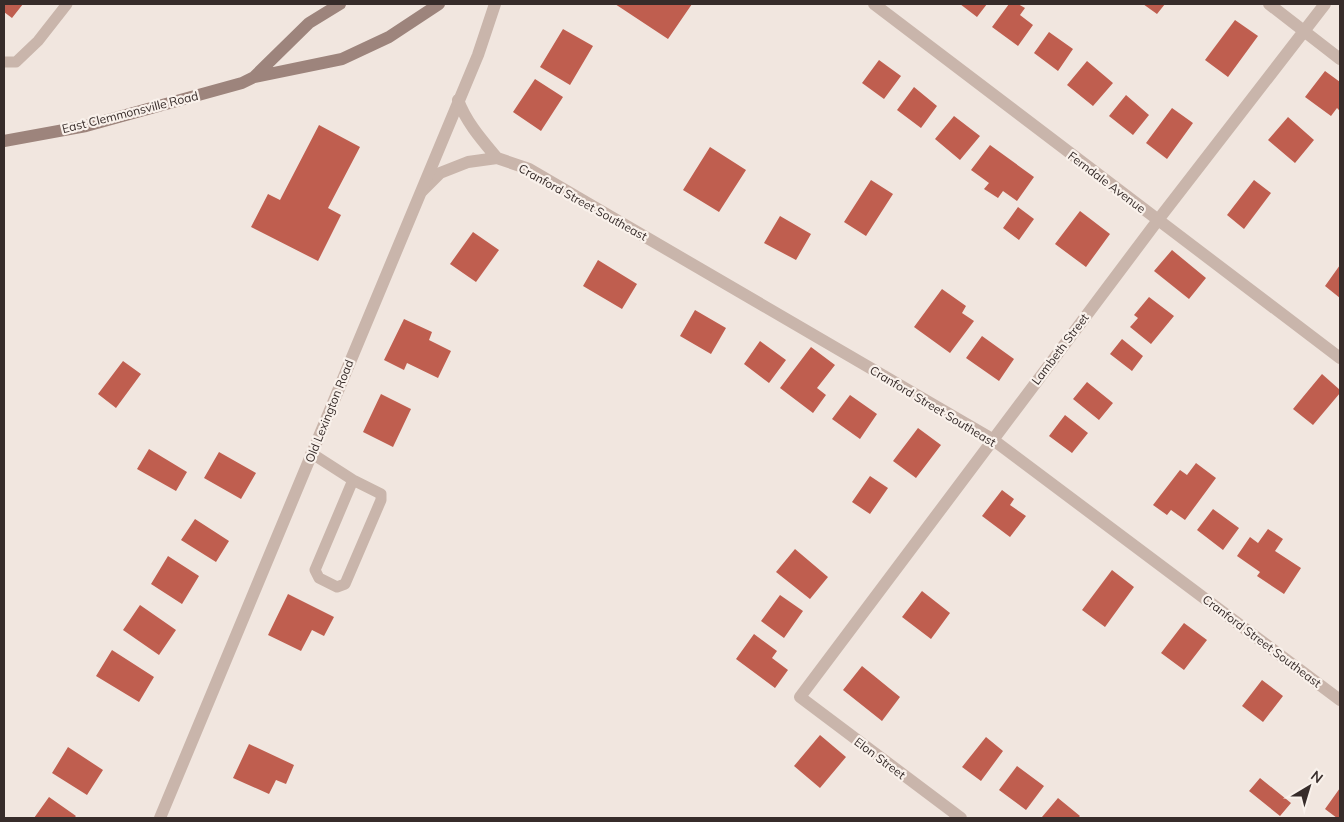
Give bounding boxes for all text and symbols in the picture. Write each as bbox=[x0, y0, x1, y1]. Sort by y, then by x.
street label: East Clemmonsville Road bbox=[60, 88, 200, 136]
street label: Ferndale Avenue bbox=[1065, 148, 1149, 216]
street label: Cranford Street Southeast bbox=[516, 160, 650, 244]
street label: Lambeth Street bbox=[1028, 310, 1092, 388]
street label: Old Lexington Road bbox=[302, 357, 356, 465]
street label: Cranford Street Southeast bbox=[867, 362, 999, 450]
street label: Cranford Street Southeast bbox=[1200, 591, 1324, 691]
street label: Elon Street bbox=[851, 734, 909, 782]
north arrow bbox=[1284, 762, 1334, 812]
text: N bbox=[1307, 766, 1327, 787]

